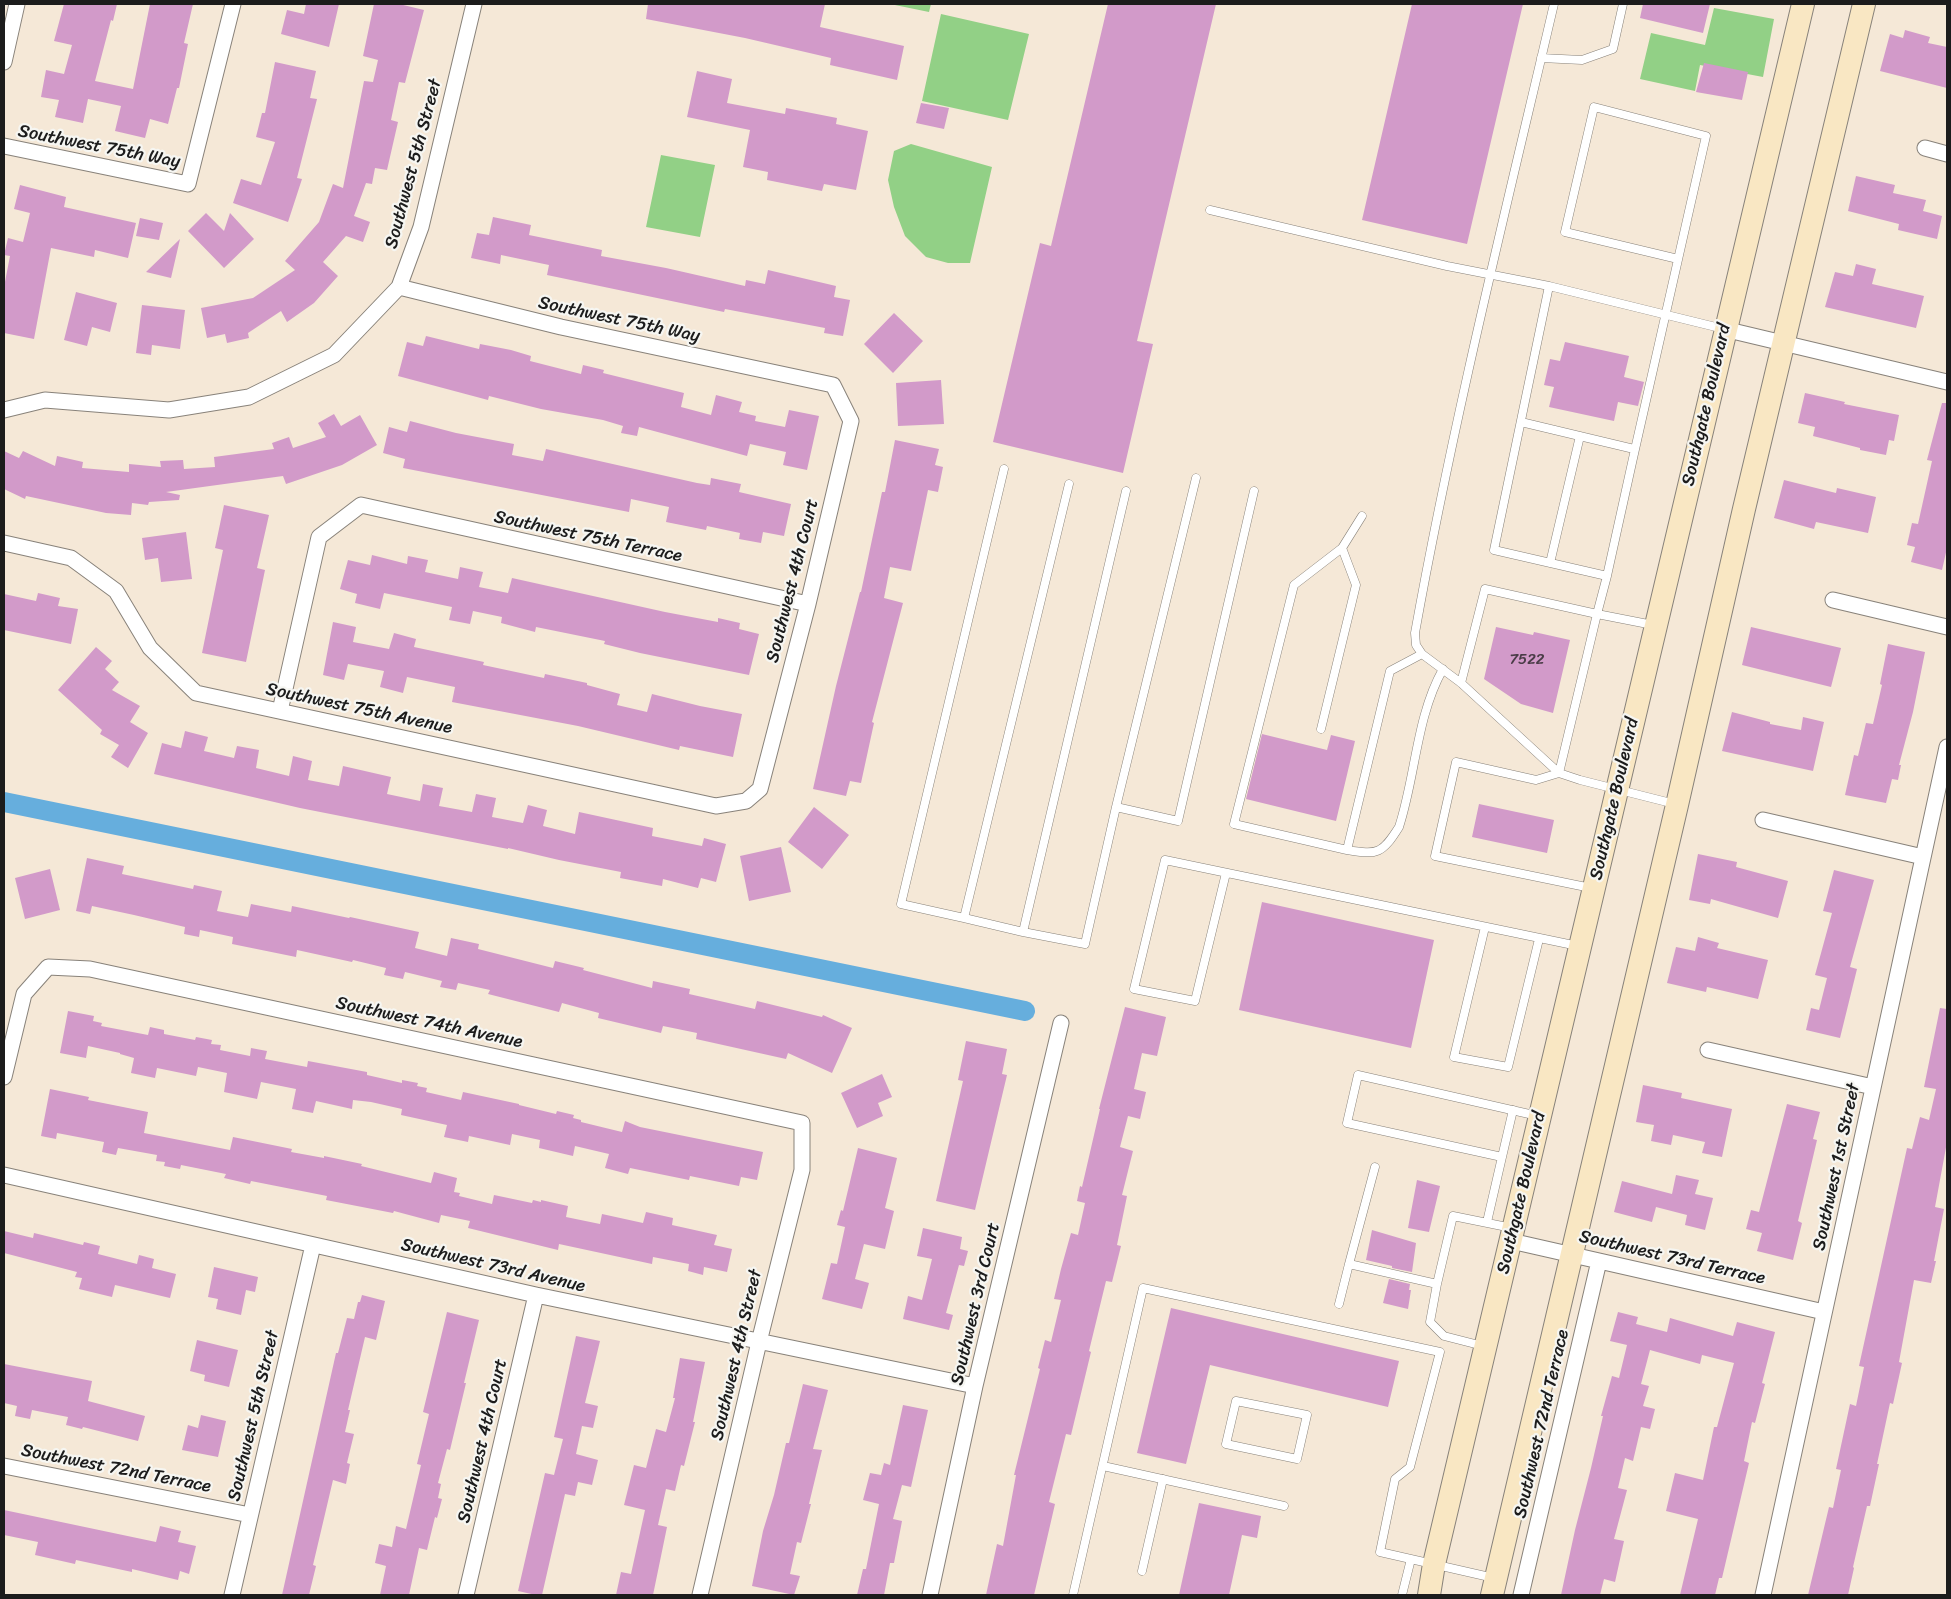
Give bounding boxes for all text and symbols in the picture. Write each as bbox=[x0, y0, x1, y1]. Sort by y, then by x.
street label: Southwest 5th Street bbox=[381, 77, 447, 251]
street label: Southwest 75th Way bbox=[16, 121, 182, 173]
street label: Southwest 75th Way bbox=[536, 292, 702, 348]
street label: Southgate Boulevard bbox=[1678, 322, 1736, 488]
street label: Southwest 4th Court bbox=[762, 497, 824, 665]
street label: Southwest 75th Terrace bbox=[492, 507, 684, 567]
house number: 7522 bbox=[1509, 651, 1545, 669]
street label: Southwest 75th Avenue bbox=[264, 679, 454, 739]
street label: Southgate Boulevard bbox=[1586, 716, 1644, 882]
street label: Southwest 74th Avenue bbox=[334, 993, 524, 1053]
street label: Southwest 1st Street bbox=[1809, 1082, 1865, 1252]
street label: Southgate Boulevard bbox=[1493, 1110, 1551, 1276]
street label: Southwest 3rd Court bbox=[947, 1221, 1005, 1387]
street label: Southwest 73rd Terrace bbox=[1577, 1226, 1767, 1290]
street label: Southwest 73rd Avenue bbox=[399, 1234, 587, 1298]
street label: Southwest 4th Street bbox=[707, 1267, 767, 1443]
street label: Southwest 5th Street bbox=[224, 1328, 284, 1504]
street label: Southwest 72nd Terrace bbox=[1510, 1328, 1574, 1520]
street label: Southwest 4th Court bbox=[454, 1357, 512, 1525]
street label: Southwest 72nd Terrace bbox=[19, 1440, 213, 1498]

